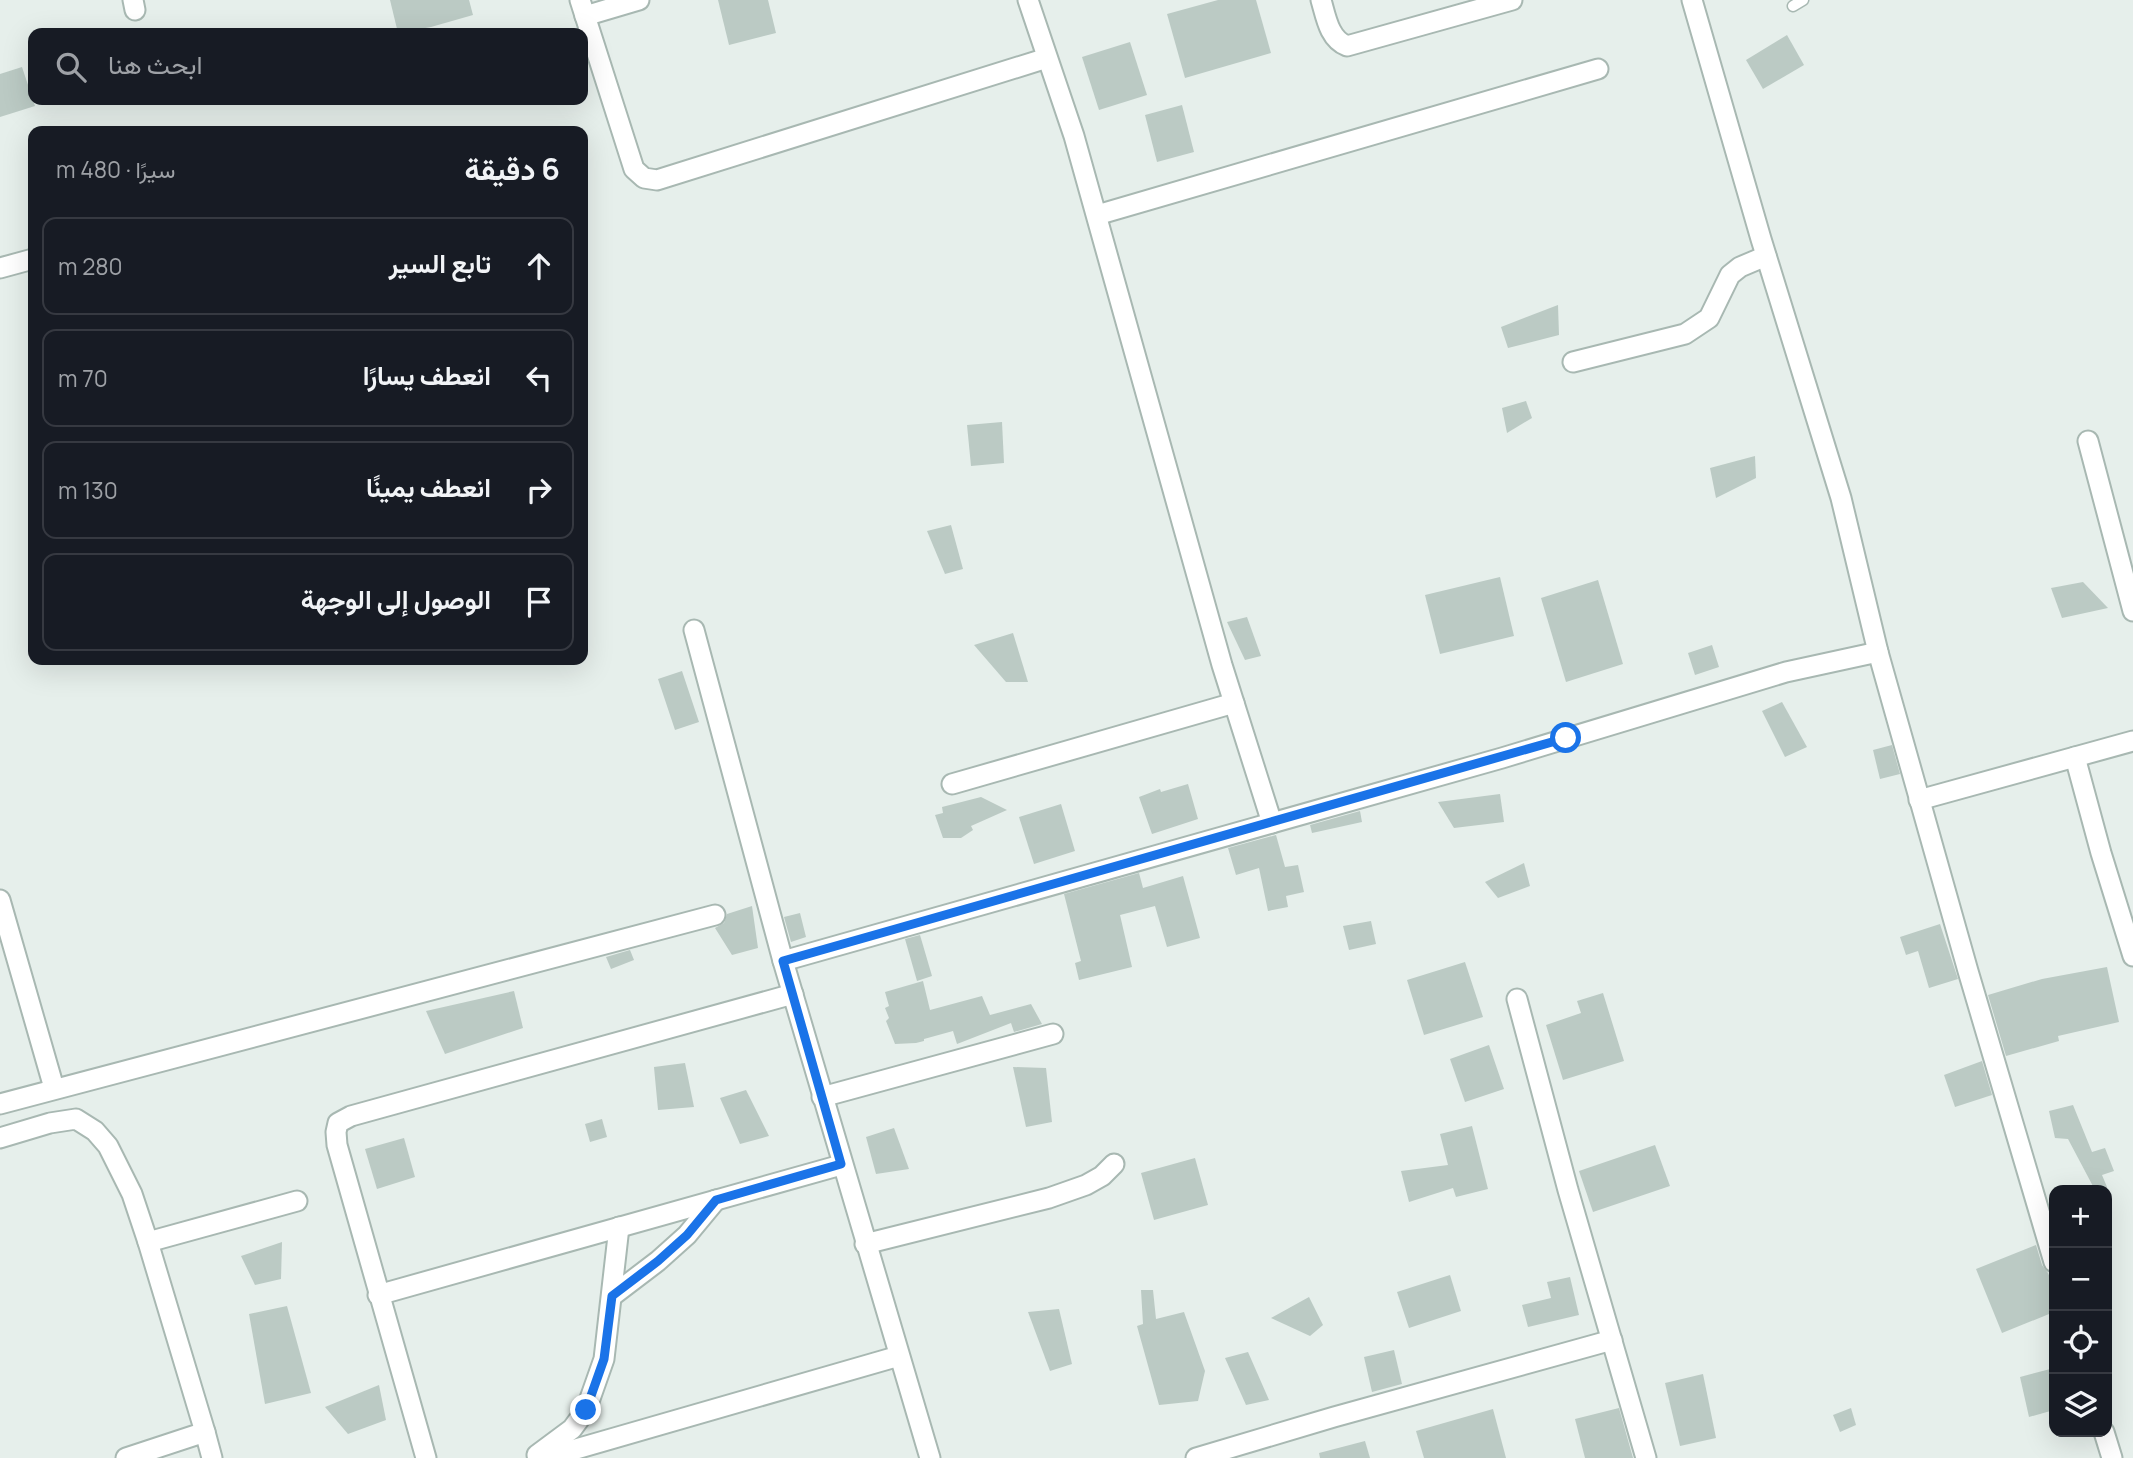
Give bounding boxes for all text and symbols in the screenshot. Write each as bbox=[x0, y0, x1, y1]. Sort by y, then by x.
search box bbox=[28, 28, 588, 105]
text: ابحث هنا bbox=[108, 46, 202, 82]
icon: search bbox=[52, 48, 90, 86]
text: 6 دقيقة bbox=[465, 148, 560, 189]
text: سيرًا · 480 m bbox=[56, 153, 175, 185]
text: تابع السير bbox=[389, 245, 491, 281]
icon: ahead bbox=[520, 247, 558, 285]
text: 280 m bbox=[58, 250, 123, 282]
text: انعطف يسارًا bbox=[363, 357, 491, 393]
icon: left bbox=[520, 359, 558, 397]
text: 70 m bbox=[58, 362, 108, 394]
text: انعطف يمينًا bbox=[366, 469, 491, 505]
icon: right bbox=[520, 471, 558, 509]
text: 130 m bbox=[58, 474, 118, 506]
text: الوصول إلى الوجهة bbox=[301, 581, 491, 617]
icon: arrive bbox=[520, 583, 558, 621]
route start bbox=[1550, 722, 1581, 753]
map controls bbox=[2049, 1185, 2112, 1437]
button: + bbox=[2049, 1185, 2112, 1248]
button: − bbox=[2049, 1248, 2112, 1311]
button: locate bbox=[2049, 1311, 2112, 1374]
button: layers bbox=[2049, 1374, 2112, 1437]
route end bbox=[570, 1394, 601, 1425]

